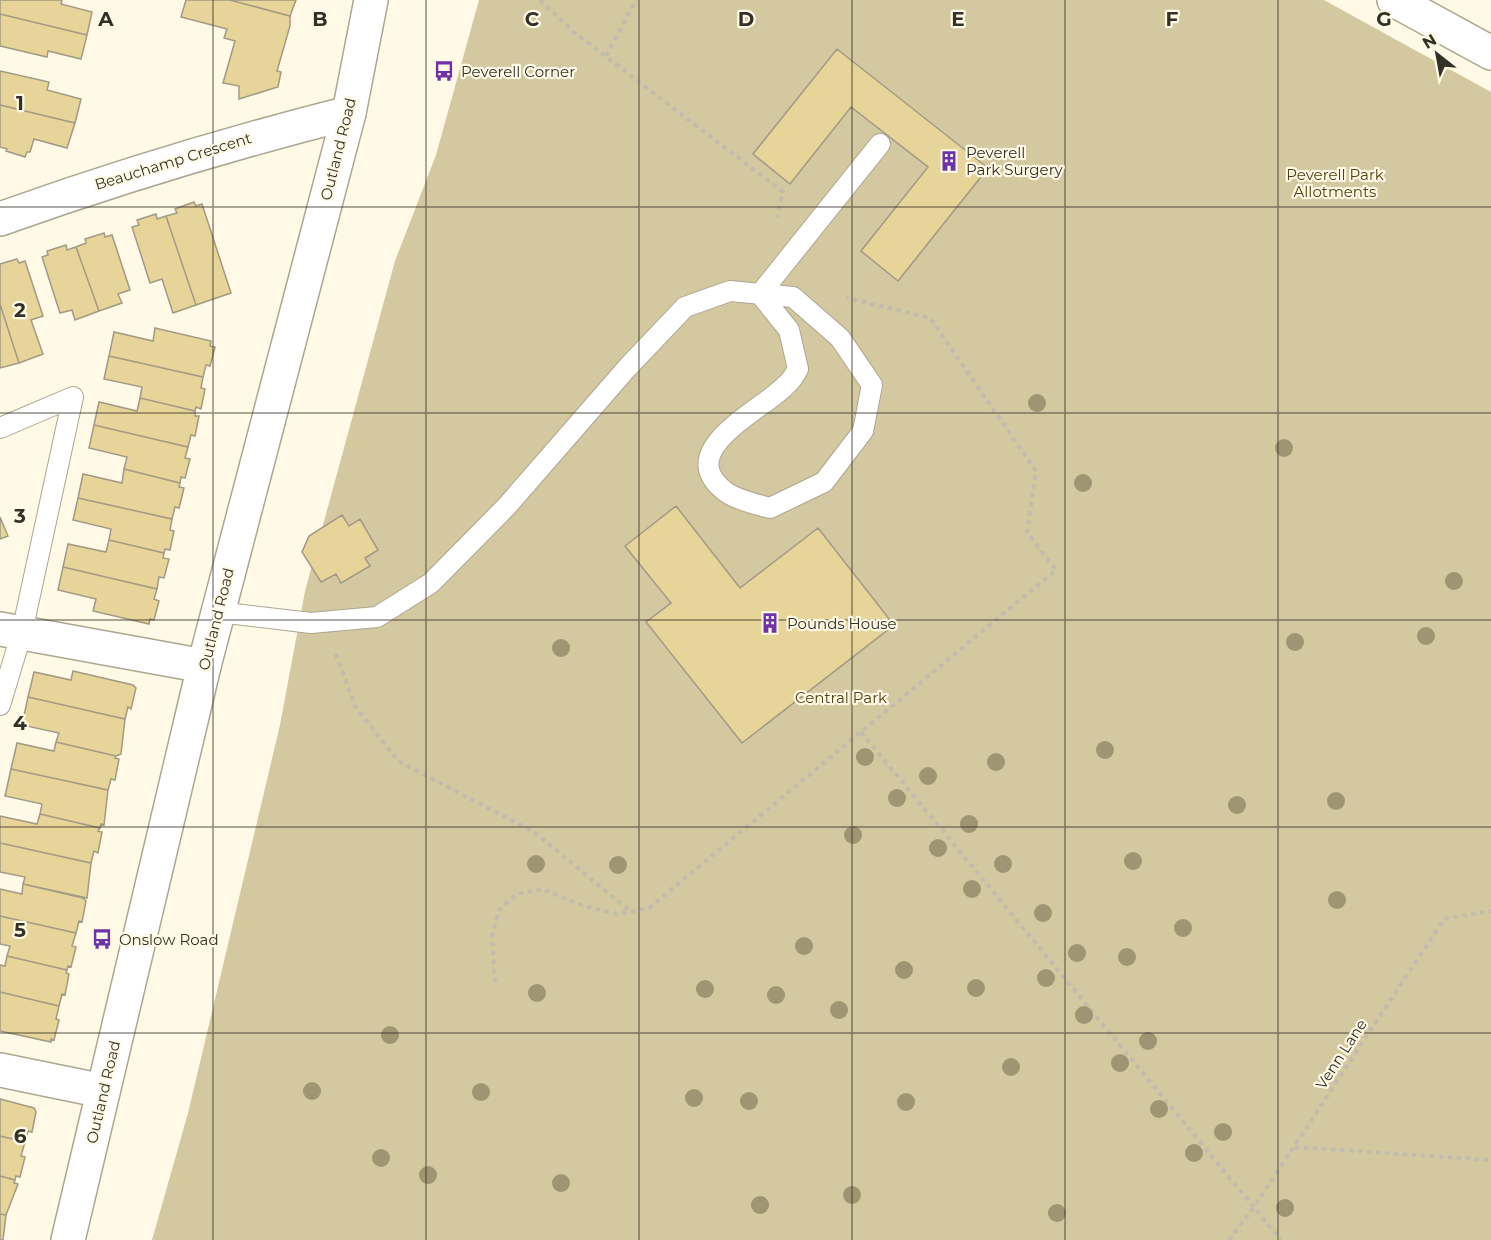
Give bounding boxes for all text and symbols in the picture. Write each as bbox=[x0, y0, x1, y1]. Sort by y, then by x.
text: A bbox=[97, 7, 114, 31]
text: B bbox=[312, 7, 328, 31]
text: C bbox=[525, 7, 540, 31]
text: D bbox=[738, 7, 754, 31]
text: E bbox=[951, 7, 965, 31]
text: F bbox=[1166, 7, 1179, 31]
text: G bbox=[1376, 7, 1392, 31]
north arrow bbox=[1407, 24, 1467, 84]
text: N bbox=[1419, 30, 1440, 53]
bus stop icon: Peverell Corner bbox=[432, 59, 456, 83]
place label: Peverell Corner bbox=[461, 62, 575, 81]
text: 1 bbox=[16, 91, 24, 115]
street label: Outland Road bbox=[316, 96, 360, 202]
street label: Beauchamp Crescent bbox=[92, 128, 254, 194]
place label: Peverell Park Surgery bbox=[966, 143, 1064, 179]
building icon: Peverell Park Surgery bbox=[937, 149, 961, 173]
park label: Peverell Park Allotments bbox=[1286, 165, 1384, 201]
text: 2 bbox=[14, 298, 26, 322]
text: 3 bbox=[13, 504, 26, 528]
street label: Outland Road bbox=[194, 566, 238, 672]
building icon: Pounds House bbox=[758, 611, 782, 635]
place label: Pounds House bbox=[787, 614, 897, 633]
park label: Central Park bbox=[795, 688, 887, 707]
text: 4 bbox=[13, 711, 27, 735]
text: 5 bbox=[14, 918, 26, 942]
bus stop icon: Onslow Road bbox=[90, 927, 114, 951]
place label: Onslow Road bbox=[119, 930, 219, 949]
street label: Venn Lane bbox=[1311, 1015, 1371, 1093]
street label: Outland Road bbox=[82, 1039, 124, 1145]
text: 6 bbox=[14, 1124, 27, 1148]

